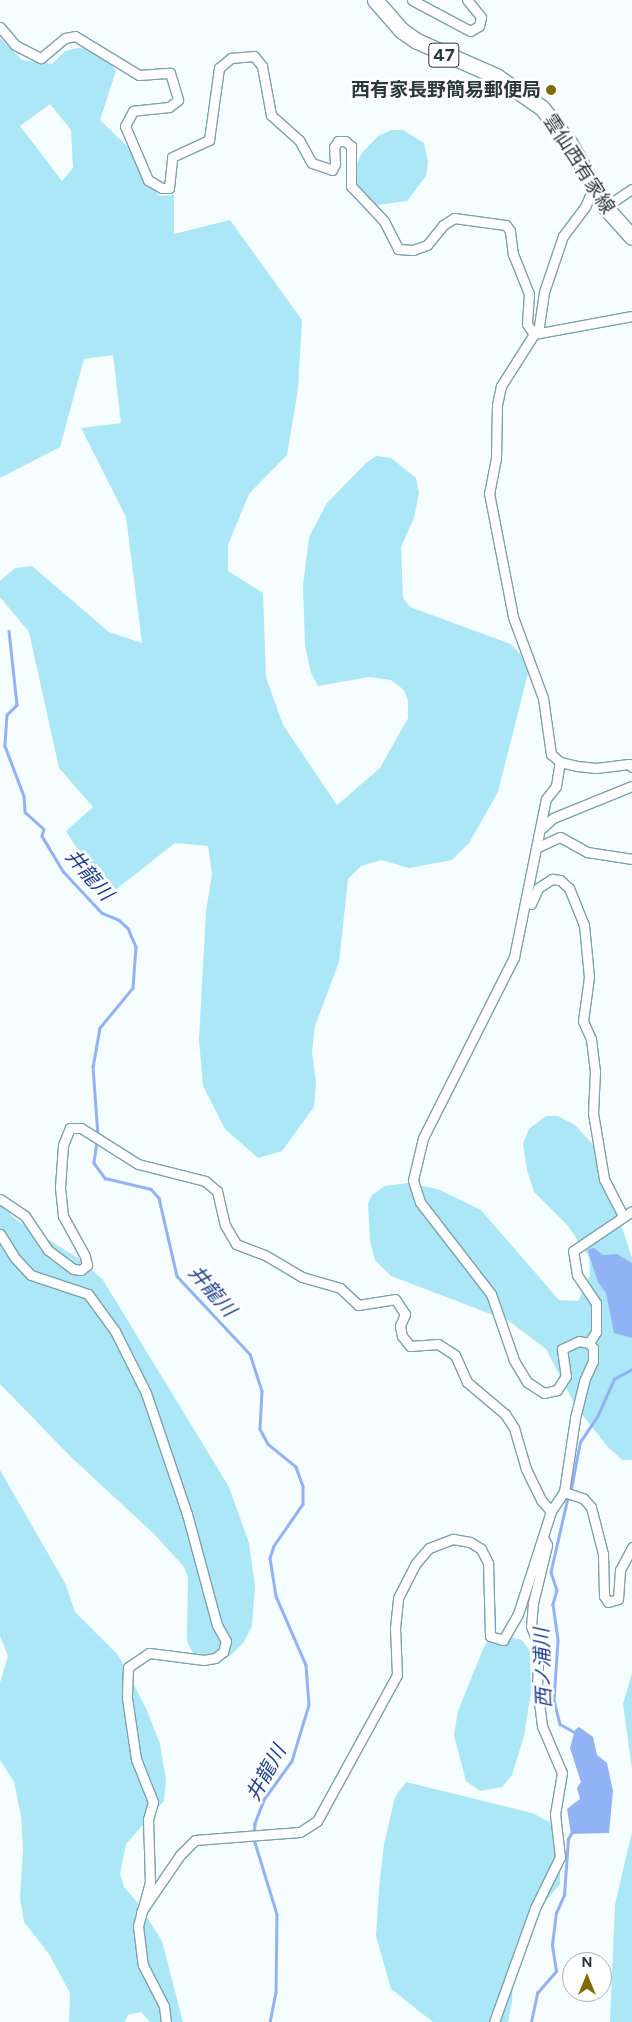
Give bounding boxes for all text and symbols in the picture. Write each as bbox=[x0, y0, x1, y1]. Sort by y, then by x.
road number: 47 bbox=[428, 40, 460, 70]
place label: 西有家長野簡易郵便局 bbox=[351, 79, 541, 101]
marker: 西有家長野簡易郵便局 bbox=[545, 84, 557, 96]
street label: 雲仙西有家線 bbox=[538, 110, 620, 218]
water label: 井龍川 bbox=[60, 844, 118, 906]
water label: 井龍川 bbox=[183, 1260, 241, 1322]
water label: 西ノ浦川 bbox=[530, 1628, 556, 1708]
water label: 井龍川 bbox=[241, 1741, 291, 1805]
north arrow bbox=[562, 1952, 612, 2002]
text: N bbox=[582, 1954, 592, 1971]

